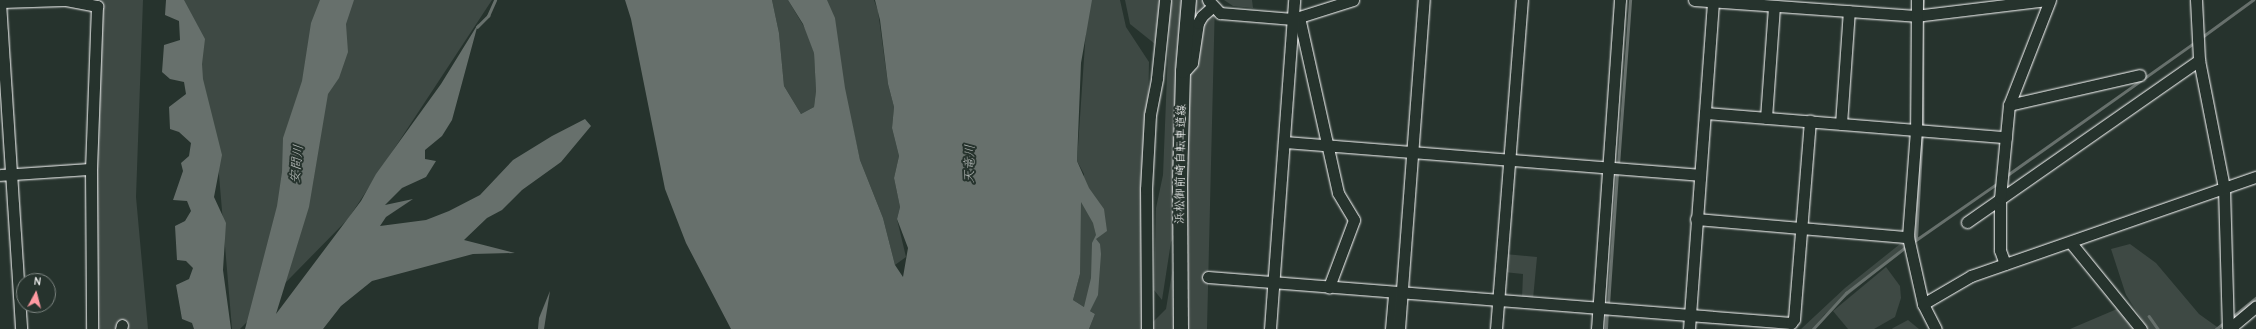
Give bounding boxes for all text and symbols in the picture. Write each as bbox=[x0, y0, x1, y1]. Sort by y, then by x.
street label: 浜松御前崎自転車道線 bbox=[1173, 104, 1189, 224]
water label: 安間川 bbox=[287, 144, 307, 184]
water label: 天竜川 bbox=[962, 144, 978, 184]
north arrow bbox=[16, 273, 56, 313]
text: N bbox=[33, 275, 42, 288]

